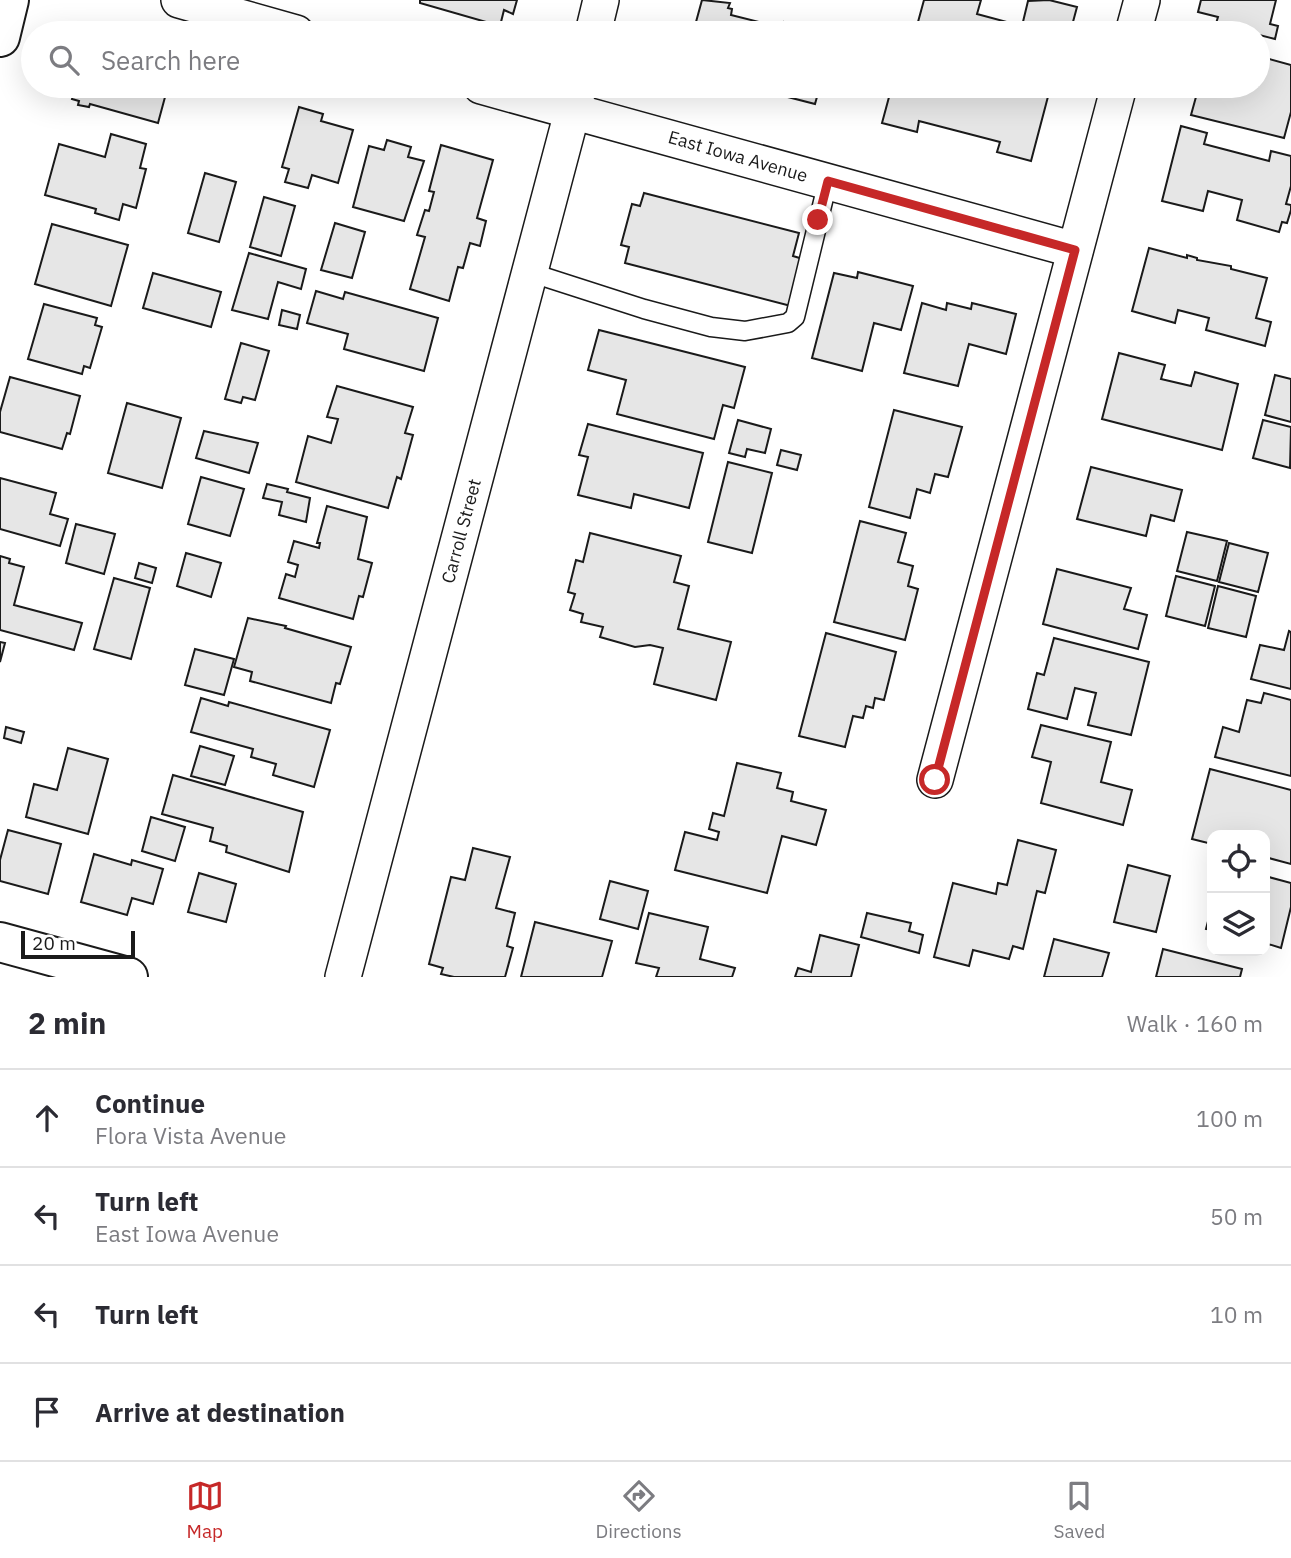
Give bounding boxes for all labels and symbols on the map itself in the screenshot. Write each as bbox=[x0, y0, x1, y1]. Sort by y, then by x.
street label: East Iowa Avenue bbox=[666, 125, 811, 187]
route end bbox=[802, 204, 833, 235]
street label: Carroll Street bbox=[436, 476, 486, 586]
route start bbox=[919, 764, 950, 795]
scale bar bbox=[21, 928, 135, 960]

